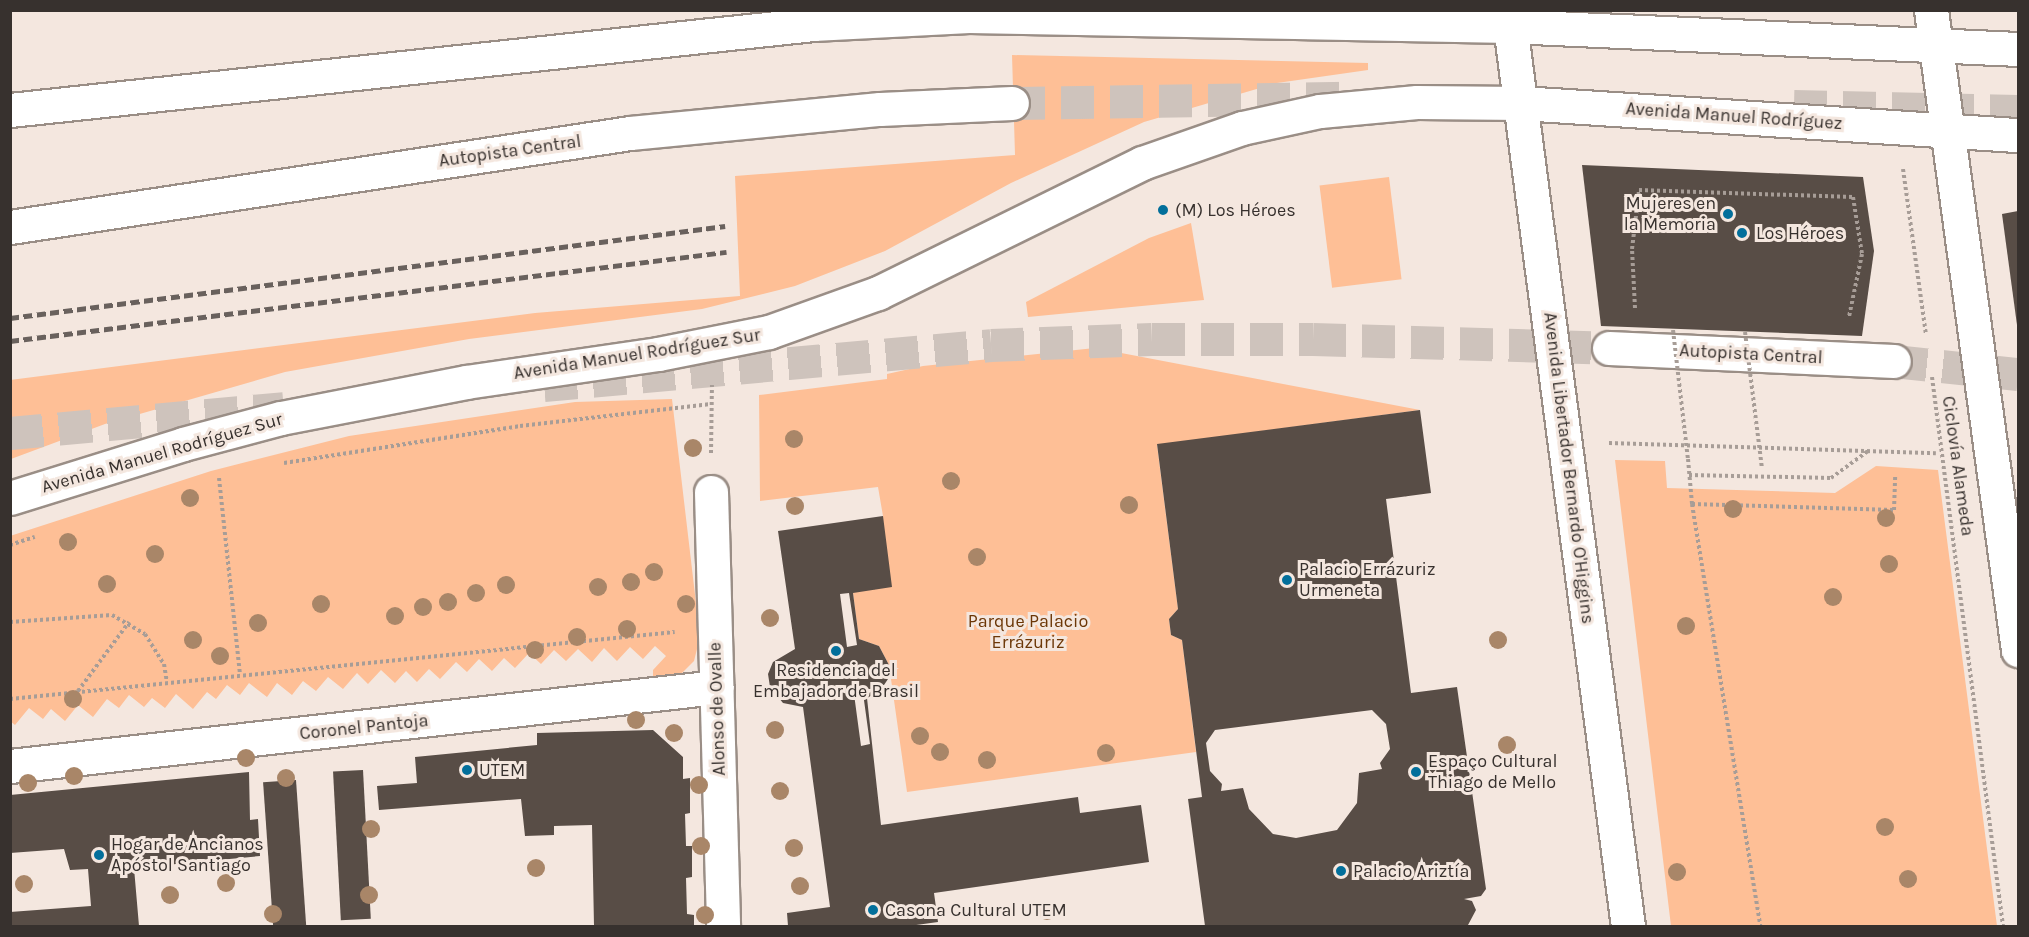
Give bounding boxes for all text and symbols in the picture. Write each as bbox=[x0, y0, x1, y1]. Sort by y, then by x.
street label: Avenida Manuel Rodríguez bbox=[1625, 98, 1843, 134]
street label: Autopista Central bbox=[437, 130, 583, 172]
place label: Mujeres en la Memoria bbox=[1624, 193, 1716, 236]
place label: (M) Los Héroes bbox=[1175, 199, 1296, 221]
marker: (M) Los Héroes bbox=[1156, 203, 1170, 217]
marker: Mujeres en la Memoria bbox=[1721, 207, 1735, 221]
place label: Los Héroes bbox=[1756, 222, 1844, 244]
marker: Los Héroes bbox=[1733, 224, 1751, 242]
street label: Avenida Libertador Bernardo O'Higgins bbox=[1539, 311, 1599, 625]
street label: Avenida Manuel Rodríguez Sur bbox=[512, 324, 762, 384]
street label: Autopista Central bbox=[1679, 339, 1823, 369]
street label: Ciclovía Alameda bbox=[1937, 395, 1979, 537]
street label: Avenida Manuel Rodríguez Sur bbox=[39, 408, 285, 498]
place label: Palacio Errázuriz Urmeneta bbox=[1299, 559, 1435, 602]
marker: Palacio Errázuriz Urmeneta bbox=[1280, 573, 1294, 587]
park label: Parque Palacio Errázuriz bbox=[968, 611, 1088, 654]
street label: Alonso de Ovalle bbox=[704, 642, 730, 776]
marker: Residencia del Embajador de Brasil bbox=[829, 644, 843, 658]
place label: Residencia del Embajador de Brasil bbox=[753, 660, 919, 702]
street label: Coronel Pantoja bbox=[298, 709, 430, 745]
place label: Espaço Cultural Thiago de Mello bbox=[1428, 751, 1558, 794]
place label: UTEM bbox=[479, 759, 525, 781]
marker: UTEM bbox=[460, 763, 474, 777]
marker: Espaço Cultural Thiago de Mello bbox=[1409, 765, 1423, 779]
place label: Hogar de Ancianos Apóstol Santiago bbox=[111, 834, 264, 876]
marker: Hogar de Ancianos Apóstol Santiago bbox=[92, 848, 106, 862]
place label: Palacio Ariztía bbox=[1353, 860, 1469, 882]
marker: Palacio Ariztía bbox=[1334, 864, 1348, 878]
place label: Casona Cultural UTEM bbox=[885, 899, 1067, 921]
marker: Casona Cultural UTEM bbox=[866, 903, 880, 917]

